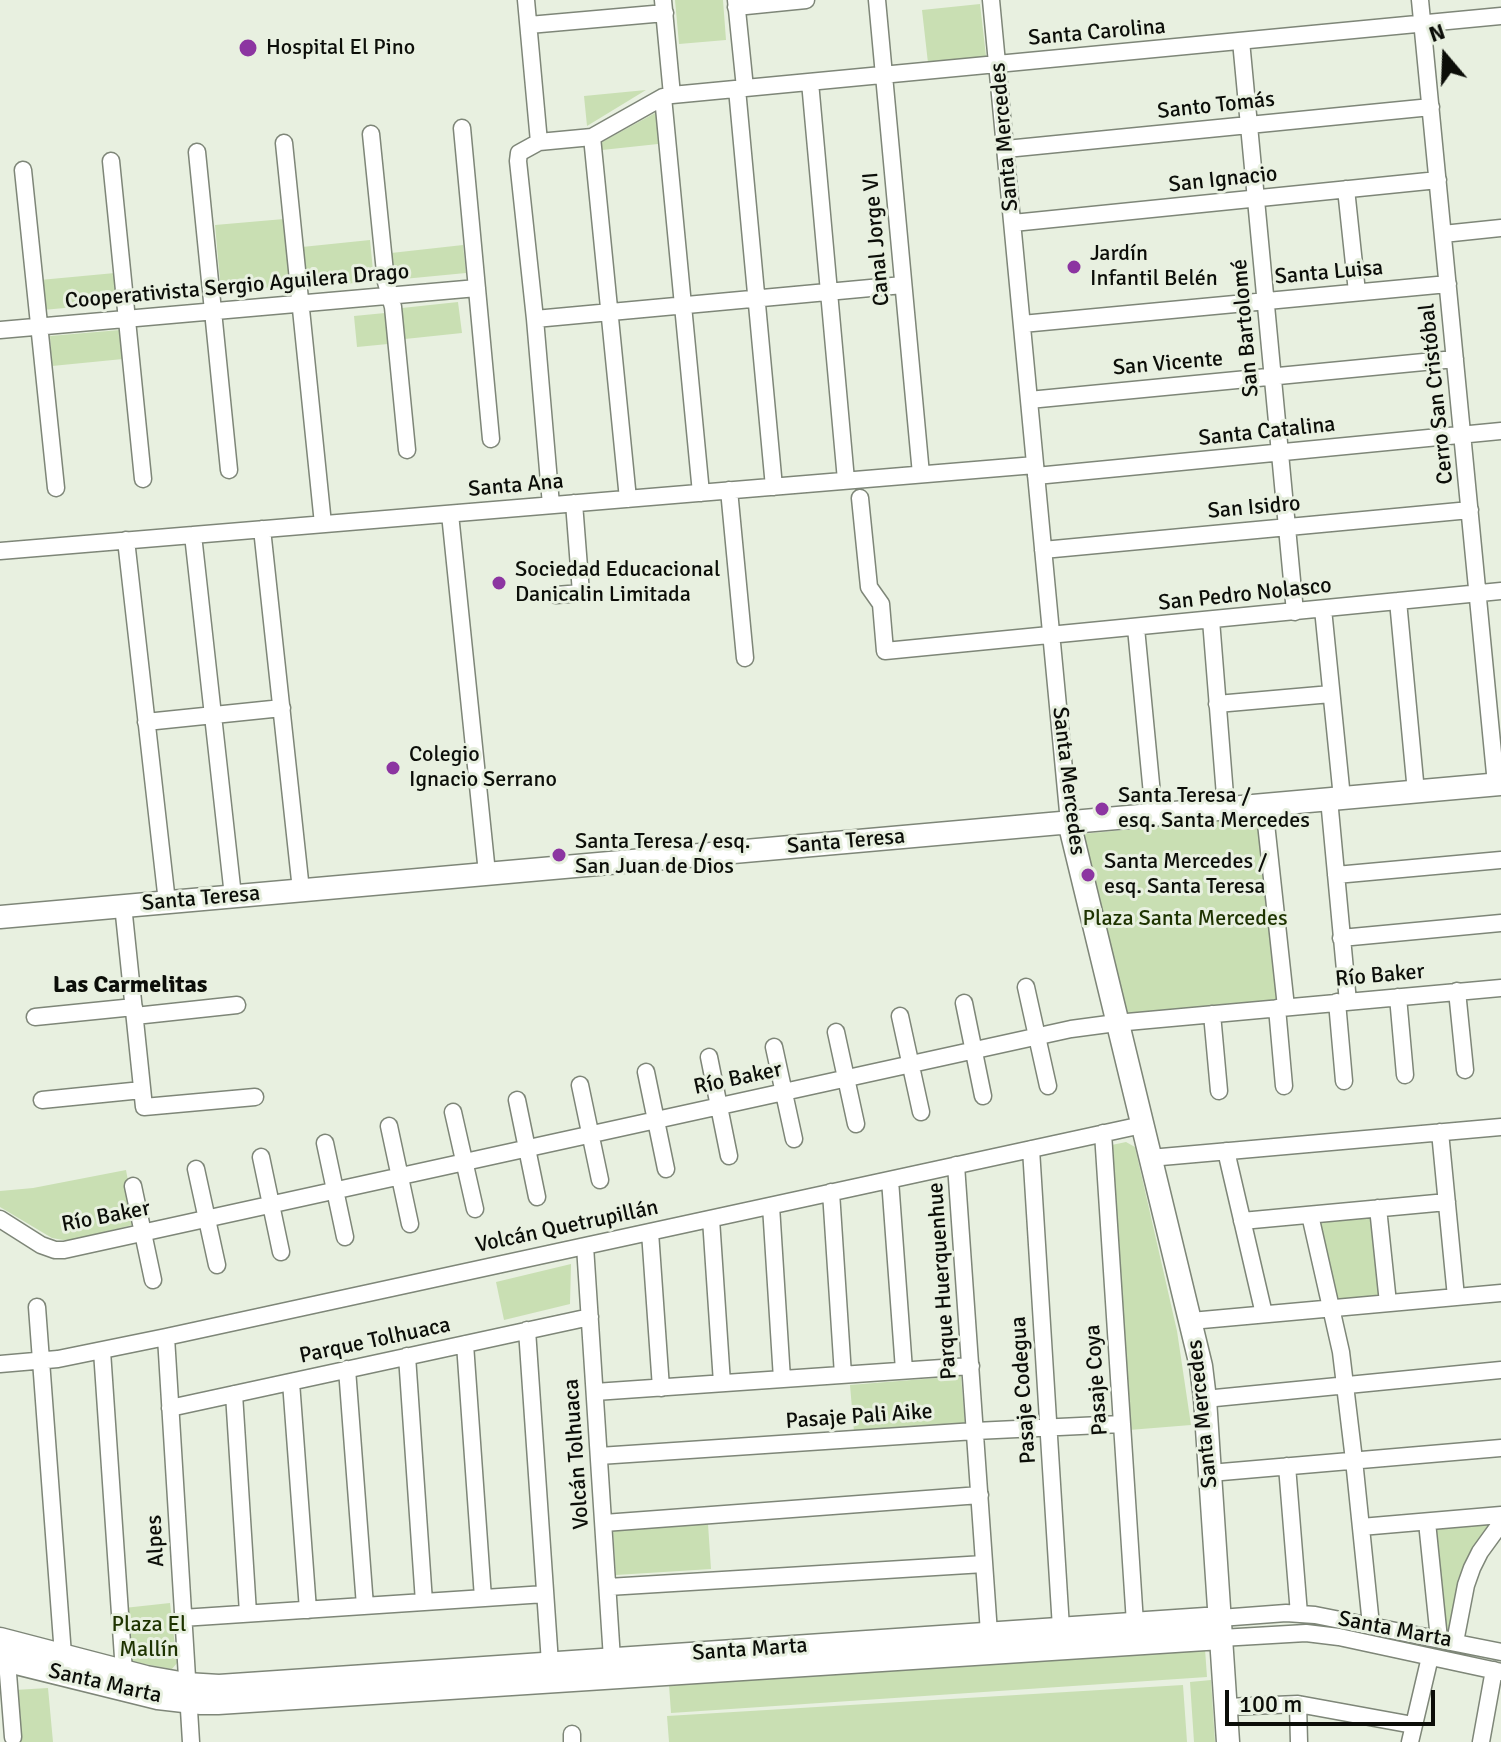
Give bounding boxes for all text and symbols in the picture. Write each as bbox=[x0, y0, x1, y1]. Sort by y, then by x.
street label: Santa Carolina bbox=[1027, 14, 1167, 52]
north arrow bbox=[1405, 16, 1485, 96]
text: N bbox=[1425, 18, 1449, 48]
place label: Hospital El Pino bbox=[266, 35, 415, 61]
marker: Hospital El Pino bbox=[237, 37, 259, 59]
street label: Santa Mercedes bbox=[985, 62, 1025, 212]
street label: Santo Tomás bbox=[1156, 87, 1276, 125]
street label: San Ignacio bbox=[1167, 161, 1279, 199]
street label: Canal Jorge VI bbox=[858, 171, 896, 307]
place label: Jardín Infantil Belén bbox=[1090, 241, 1218, 292]
street label: Santa Luisa bbox=[1274, 255, 1384, 291]
marker: Jardín Infantil Belén bbox=[1065, 258, 1083, 276]
street label: San Bartolomé bbox=[1227, 258, 1265, 398]
street label: Cooperativista Sergio Aguilera Drago bbox=[64, 259, 410, 315]
street label: Cerro San Cristóbal bbox=[1414, 302, 1460, 486]
street label: San Vicente bbox=[1112, 346, 1224, 382]
street label: Santa Catalina bbox=[1197, 412, 1337, 452]
street label: Santa Ana bbox=[467, 469, 565, 503]
street label: San Isidro bbox=[1206, 491, 1302, 525]
place label: Sociedad Educacional Danicalin Limitada bbox=[515, 557, 720, 608]
street label: San Pedro Nolasco bbox=[1157, 573, 1333, 617]
marker: Sociedad Educacional Danicalin Limitada bbox=[490, 574, 508, 592]
street label: Santa Mercedes bbox=[1046, 705, 1090, 857]
place label: Colegio Ignacio Serrano bbox=[409, 742, 557, 794]
marker: Colegio Ignacio Serrano bbox=[384, 759, 402, 777]
place label: Santa Teresa / esq. Santa Mercedes bbox=[1118, 783, 1310, 834]
marker: Santa Teresa / esq. Santa Mercedes bbox=[1093, 800, 1111, 818]
street label: Santa Teresa bbox=[786, 824, 906, 860]
place label: Santa Teresa / esq. San Juan de Dios bbox=[575, 829, 751, 880]
marker: Santa Teresa / esq. San Juan de Dios bbox=[550, 846, 568, 864]
place label: Santa Mercedes / esq. Santa Teresa bbox=[1104, 849, 1267, 900]
marker: Santa Mercedes / esq. Santa Teresa bbox=[1079, 866, 1097, 884]
street label: Santa Teresa bbox=[141, 881, 261, 917]
park label: Plaza Santa Mercedes bbox=[1082, 906, 1288, 932]
street label: Río Baker bbox=[1334, 959, 1426, 993]
district label: Las Carmelitas bbox=[53, 972, 207, 1000]
street label: Río Baker bbox=[691, 1057, 785, 1101]
street label: Parque Huerquenhue bbox=[923, 1181, 963, 1381]
street label: Río Baker bbox=[59, 1195, 153, 1239]
street label: Volcán Quetrupillán bbox=[473, 1195, 661, 1259]
street label: Parque Tolhuaca bbox=[297, 1312, 453, 1370]
street label: Pasaje Codegua bbox=[1006, 1315, 1042, 1465]
street label: Pasaje Coya bbox=[1080, 1324, 1114, 1436]
street label: Santa Mercedes bbox=[1182, 1338, 1224, 1490]
street label: Volcán Tolhuaca bbox=[559, 1378, 595, 1530]
street label: Pasaje Pali Aike bbox=[785, 1399, 933, 1435]
street label: Alpes bbox=[141, 1514, 171, 1568]
street label: Santa Marta bbox=[1336, 1606, 1454, 1654]
park label: Plaza El Mallín bbox=[112, 1612, 186, 1664]
street label: Santa Marta bbox=[692, 1633, 808, 1667]
street label: Santa Marta bbox=[46, 1658, 164, 1710]
scale bar bbox=[1229, 1674, 1439, 1724]
text: 100 m bbox=[1239, 1689, 1302, 1719]

